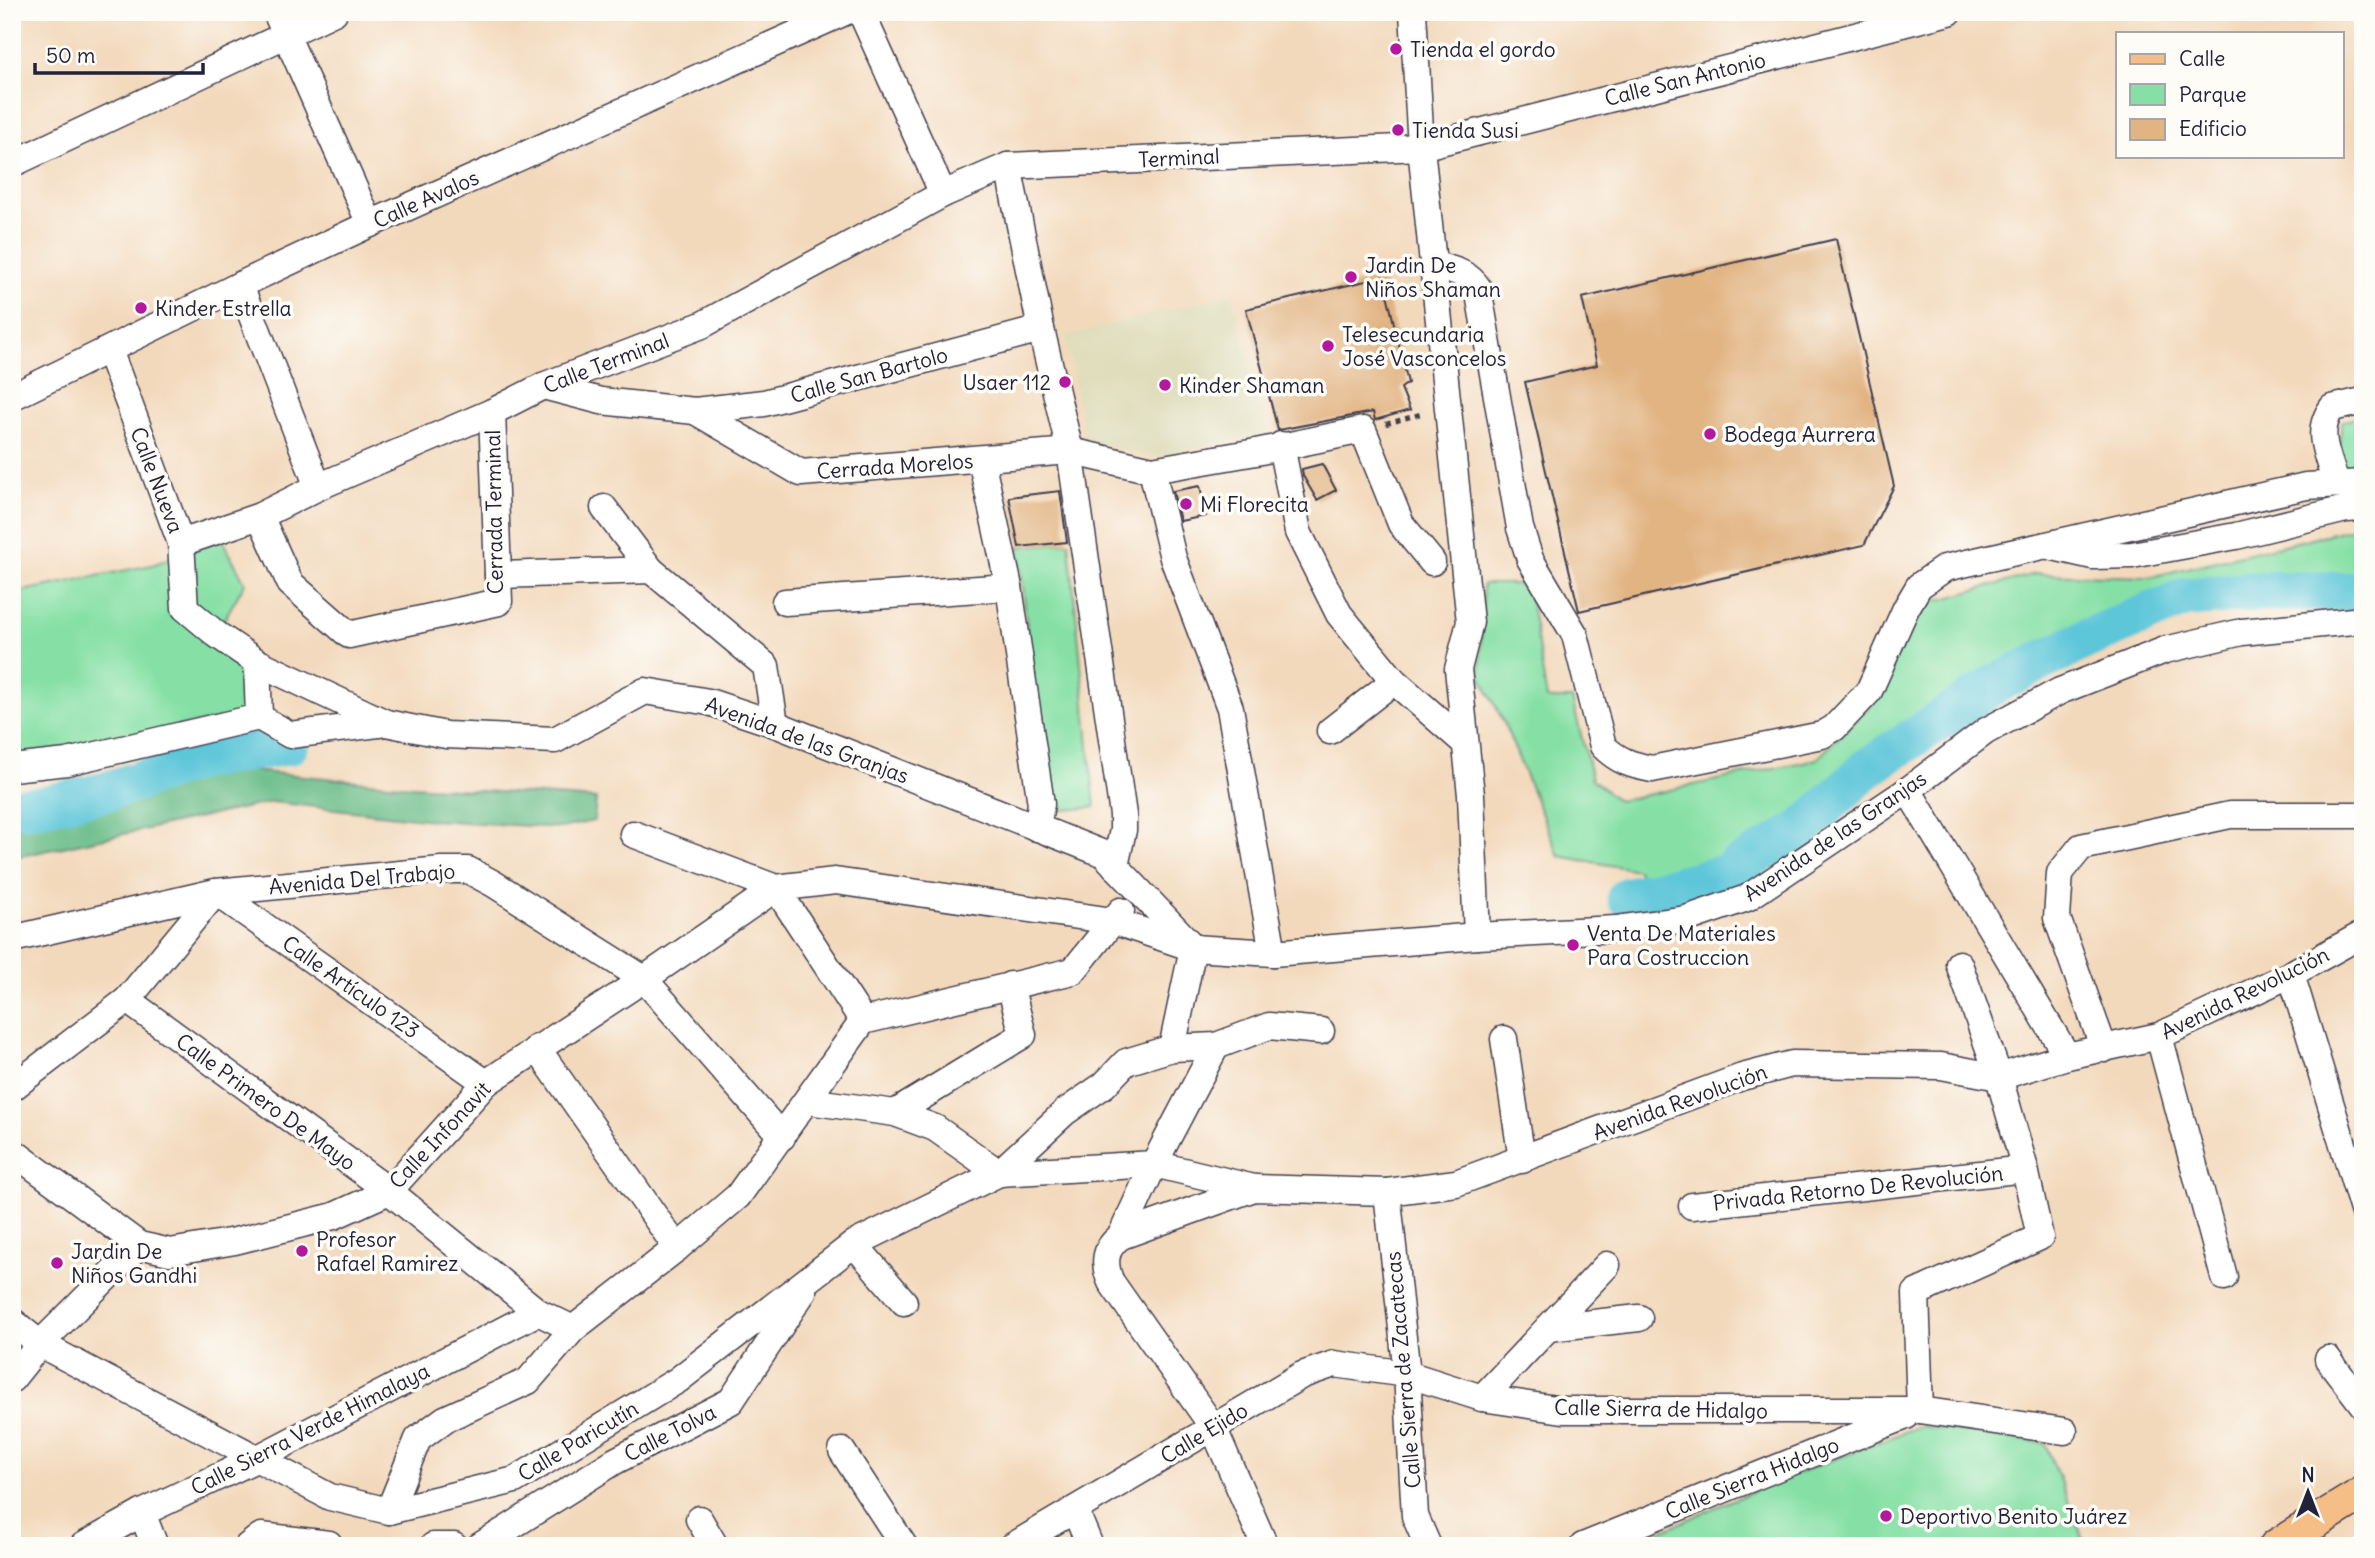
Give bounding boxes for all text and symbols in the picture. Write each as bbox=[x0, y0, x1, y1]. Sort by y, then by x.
scale bar bbox=[35, 32, 203, 76]
legend bbox=[2116, 32, 2344, 158]
place label: Tienda el gordo bbox=[1410, 36, 1556, 63]
marker: Tienda el gordo bbox=[1388, 41, 1404, 57]
text: 50 m bbox=[46, 42, 95, 69]
text: Calle bbox=[2179, 45, 2225, 72]
street label: Calle San Antonio bbox=[1602, 46, 1768, 112]
text: Parque bbox=[2179, 81, 2247, 108]
text: Edificio bbox=[2179, 115, 2247, 142]
place label: Tienda Susi bbox=[1412, 117, 1519, 144]
marker: Tienda Susi bbox=[1390, 122, 1406, 138]
street label: Terminal bbox=[1138, 142, 1220, 174]
street label: Calle Avalos bbox=[369, 164, 483, 234]
place label: Jardin De Niños Shaman bbox=[1365, 252, 1501, 303]
marker: Jardin De Niños Shaman bbox=[1343, 269, 1359, 285]
place label: Kinder Estrella bbox=[155, 295, 292, 322]
marker: Kinder Estrella bbox=[133, 300, 149, 316]
place label: Telesecundaria José Vasconcelos bbox=[1342, 321, 1506, 372]
street label: Calle Terminal bbox=[539, 327, 673, 399]
marker: Telesecundaria José Vasconcelos bbox=[1320, 338, 1336, 354]
street label: Calle San Bartolo bbox=[787, 341, 951, 409]
place label: Usaer 112 bbox=[962, 369, 1051, 396]
place label: Kinder Shaman bbox=[1179, 372, 1324, 399]
marker: Usaer 112 bbox=[1057, 374, 1073, 390]
marker: Kinder Shaman bbox=[1157, 377, 1173, 393]
place label: Bodega Aurrera bbox=[1724, 421, 1876, 448]
street label: Calle Nueva bbox=[124, 423, 190, 537]
marker: Bodega Aurrera bbox=[1702, 426, 1718, 442]
street label: Cerrada Terminal bbox=[479, 430, 509, 594]
street label: Cerrada Morelos bbox=[816, 447, 974, 485]
place label: Mi Florecita bbox=[1200, 491, 1309, 518]
marker: Mi Florecita bbox=[1178, 496, 1194, 512]
street label: Avenida de las Granjas bbox=[701, 691, 913, 789]
street label: Avenida de las Granjas bbox=[1738, 765, 1932, 907]
street label: Avenida Del Trabajo bbox=[268, 857, 456, 901]
place label: Venta De Materiales Para Costruccion bbox=[1587, 920, 1776, 971]
street label: Calle Artículo 123 bbox=[277, 930, 425, 1044]
marker: Venta De Materiales Para Costruccion bbox=[1565, 937, 1581, 953]
street label: Avenida Revolución bbox=[2157, 941, 2333, 1045]
street label: Calle Primero De Mayo bbox=[171, 1028, 361, 1176]
street label: Avenida Revolución bbox=[1589, 1058, 1771, 1146]
street label: Calle Infonavit bbox=[383, 1076, 497, 1194]
street label: Privada Retorno De Revolución bbox=[1712, 1159, 2004, 1217]
place label: Profesor Rafael Ramirez bbox=[316, 1226, 458, 1277]
place label: Jardin De Niños Gandhi bbox=[71, 1238, 197, 1289]
marker: Profesor Rafael Ramirez bbox=[294, 1243, 310, 1259]
street label: Calle Sierra de Zacatecas bbox=[1379, 1250, 1427, 1490]
marker: Jardin De Niños Gandhi bbox=[49, 1255, 65, 1271]
street label: Calle Sierra Verde Himalaya bbox=[186, 1357, 434, 1501]
street label: Calle Paricutín bbox=[513, 1394, 643, 1488]
street label: Calle Sierra de Hidalgo bbox=[1554, 1394, 1768, 1424]
street label: Calle Ejido bbox=[1155, 1396, 1253, 1470]
street label: Calle Tolva bbox=[620, 1398, 720, 1468]
street label: Calle Sierra Hidalgo bbox=[1661, 1431, 1843, 1525]
north arrow bbox=[2274, 1456, 2344, 1526]
text: N bbox=[2301, 1463, 2315, 1487]
place label: Deportivo Benito Juárez bbox=[1900, 1503, 2127, 1530]
marker: Deportivo Benito Juárez bbox=[1878, 1508, 1894, 1524]

